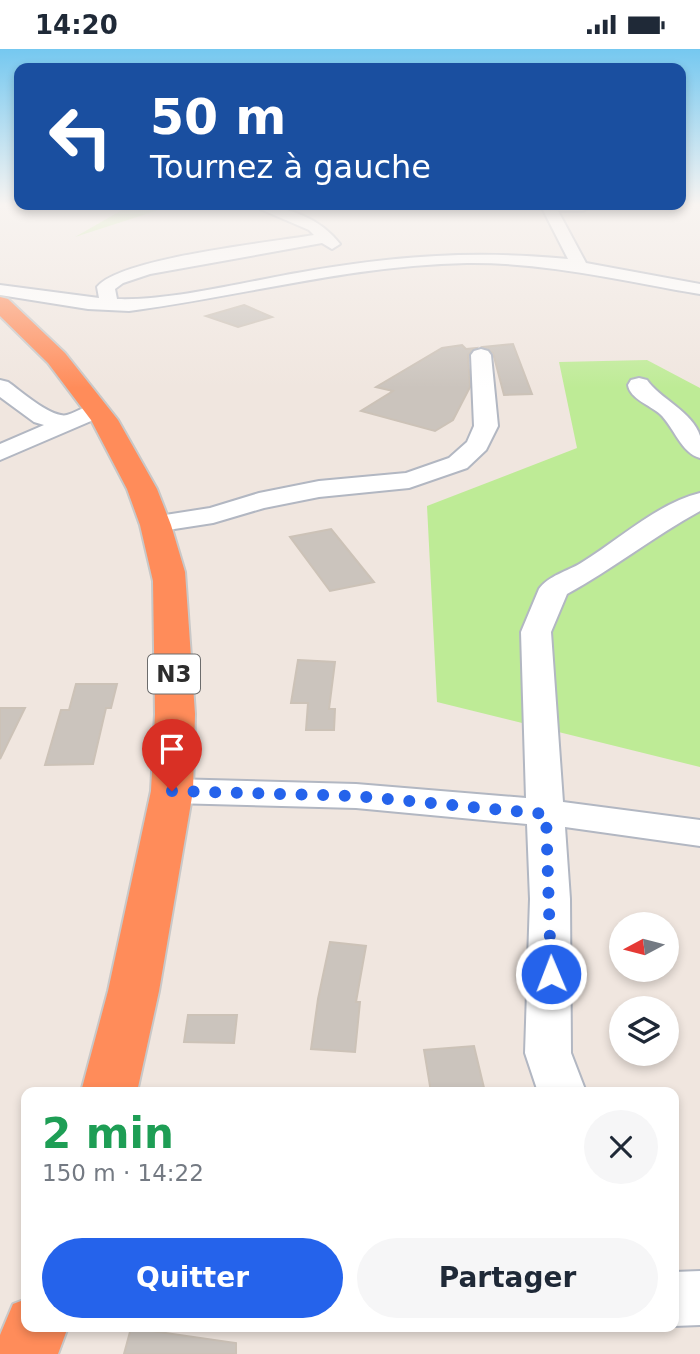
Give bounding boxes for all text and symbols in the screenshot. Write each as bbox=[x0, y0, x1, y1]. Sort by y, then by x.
text: 14:20 bbox=[35, 10, 118, 40]
text: 50 m bbox=[150, 89, 286, 146]
icon: left bbox=[35, 91, 126, 182]
text: Tournez à gauche bbox=[150, 148, 431, 186]
road number: N3 bbox=[148, 655, 200, 694]
pin bbox=[142, 719, 202, 791]
icon: arrive bbox=[153, 730, 191, 768]
north arrow bbox=[609, 912, 679, 982]
map controls bbox=[609, 912, 679, 1066]
position arrow bbox=[514, 937, 588, 1011]
button: layers bbox=[609, 996, 679, 1066]
text: 2 min bbox=[42, 1109, 174, 1158]
button: close bbox=[584, 1110, 658, 1184]
text: 150 m · 14:22 bbox=[42, 1160, 204, 1186]
button: Quitter bbox=[42, 1238, 343, 1318]
button: Partager bbox=[357, 1238, 658, 1318]

